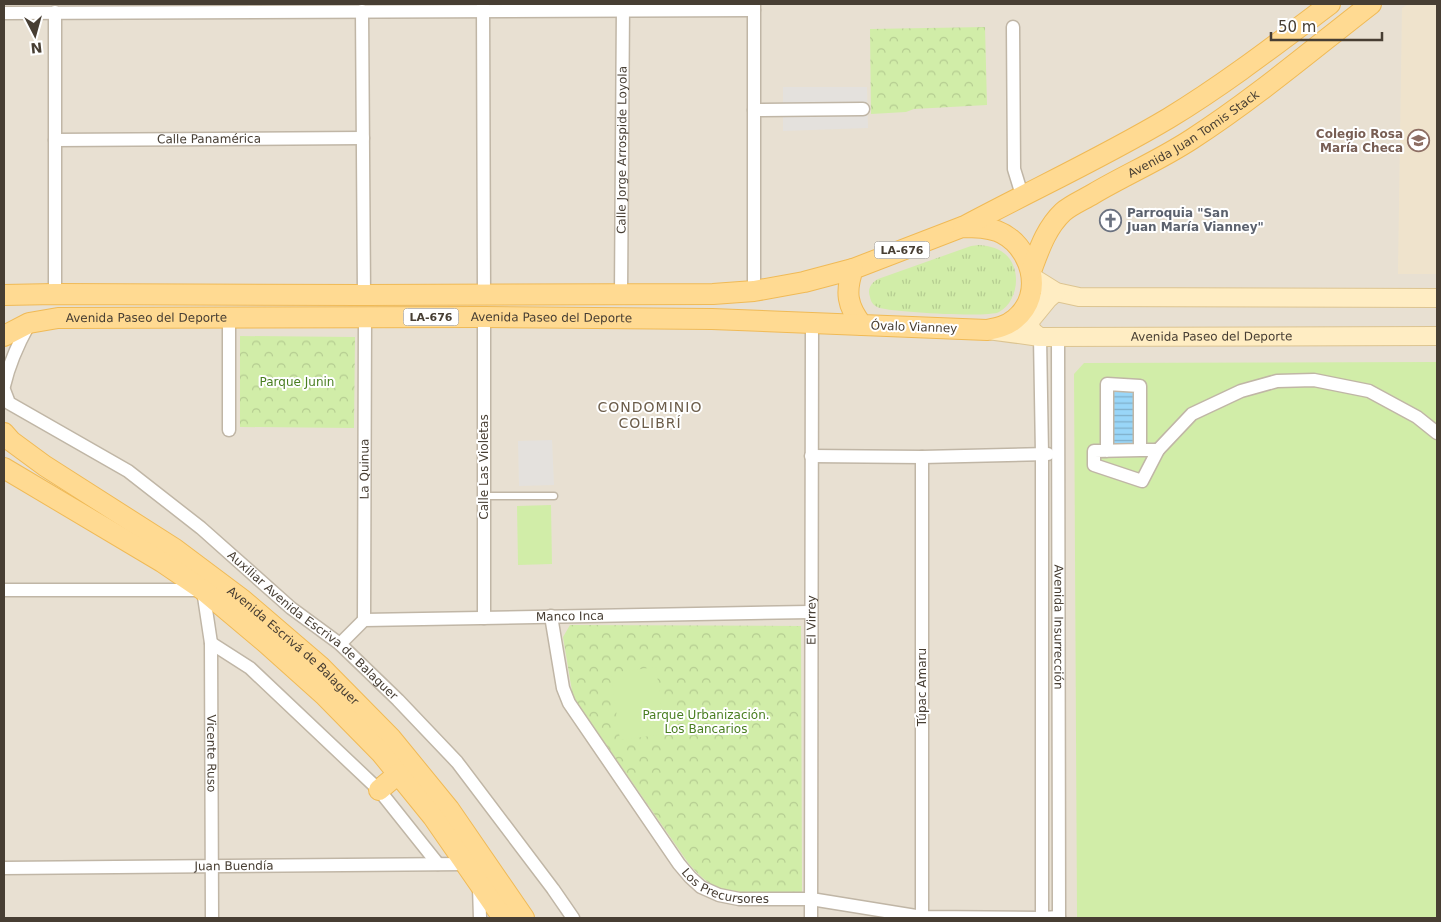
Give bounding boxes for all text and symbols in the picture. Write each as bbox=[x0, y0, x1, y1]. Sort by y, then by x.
north arrow bbox=[10, 10, 60, 60]
scale bar bbox=[1271, 10, 1382, 42]
text: 50 m bbox=[1278, 18, 1316, 36]
text: N bbox=[30, 39, 43, 56]
street label: Calle Jorge Arrospide Loyola bbox=[614, 66, 630, 234]
street label: Avenida Juan Tomis Stack bbox=[1126, 87, 1262, 181]
place label: Colegio Rosa María Checa bbox=[1316, 127, 1403, 155]
school or university icon: Colegio Rosa María Checa bbox=[1407, 129, 1431, 153]
street label: Calle Panamérica bbox=[157, 132, 261, 146]
place label: Parroquia "San Juan María Vianney" bbox=[1126, 206, 1264, 234]
church icon: Parroquia "San Juan María Vianney" bbox=[1099, 208, 1123, 232]
road number: LA-676 bbox=[874, 242, 930, 258]
road number: LA-676 bbox=[404, 308, 458, 326]
street label: Avenida Paseo del Deporte bbox=[471, 310, 632, 325]
street label: Avenida Paseo del Deporte bbox=[66, 311, 227, 325]
street label: Óvalo Vianney bbox=[870, 317, 958, 336]
street label: Avenida Paseo del Deporte bbox=[1131, 329, 1292, 344]
park label: Parque Junin bbox=[260, 375, 334, 389]
district label: CONDOMINIO COLIBRÍ bbox=[598, 399, 702, 431]
street label: Calle Las Violetas bbox=[477, 414, 491, 520]
street label: La Quinua bbox=[357, 439, 372, 499]
street label: Auxiliar Avenida Escriva de Balaguer bbox=[225, 548, 401, 703]
street label: Avenida Insurrección bbox=[1051, 564, 1066, 690]
street label: Avenida Escrivá de Balaguer bbox=[225, 584, 362, 708]
street label: El Virrey bbox=[804, 595, 819, 645]
street label: Manco Inca bbox=[536, 609, 604, 624]
street label: Túpac Amaru bbox=[915, 648, 929, 727]
park label: Parque Urbanización. Los Bancarios bbox=[642, 708, 770, 736]
street label: Vicente Ruso bbox=[204, 714, 219, 792]
street label: Juan Buendía bbox=[193, 859, 274, 873]
street label: Los Precursores bbox=[679, 865, 769, 906]

